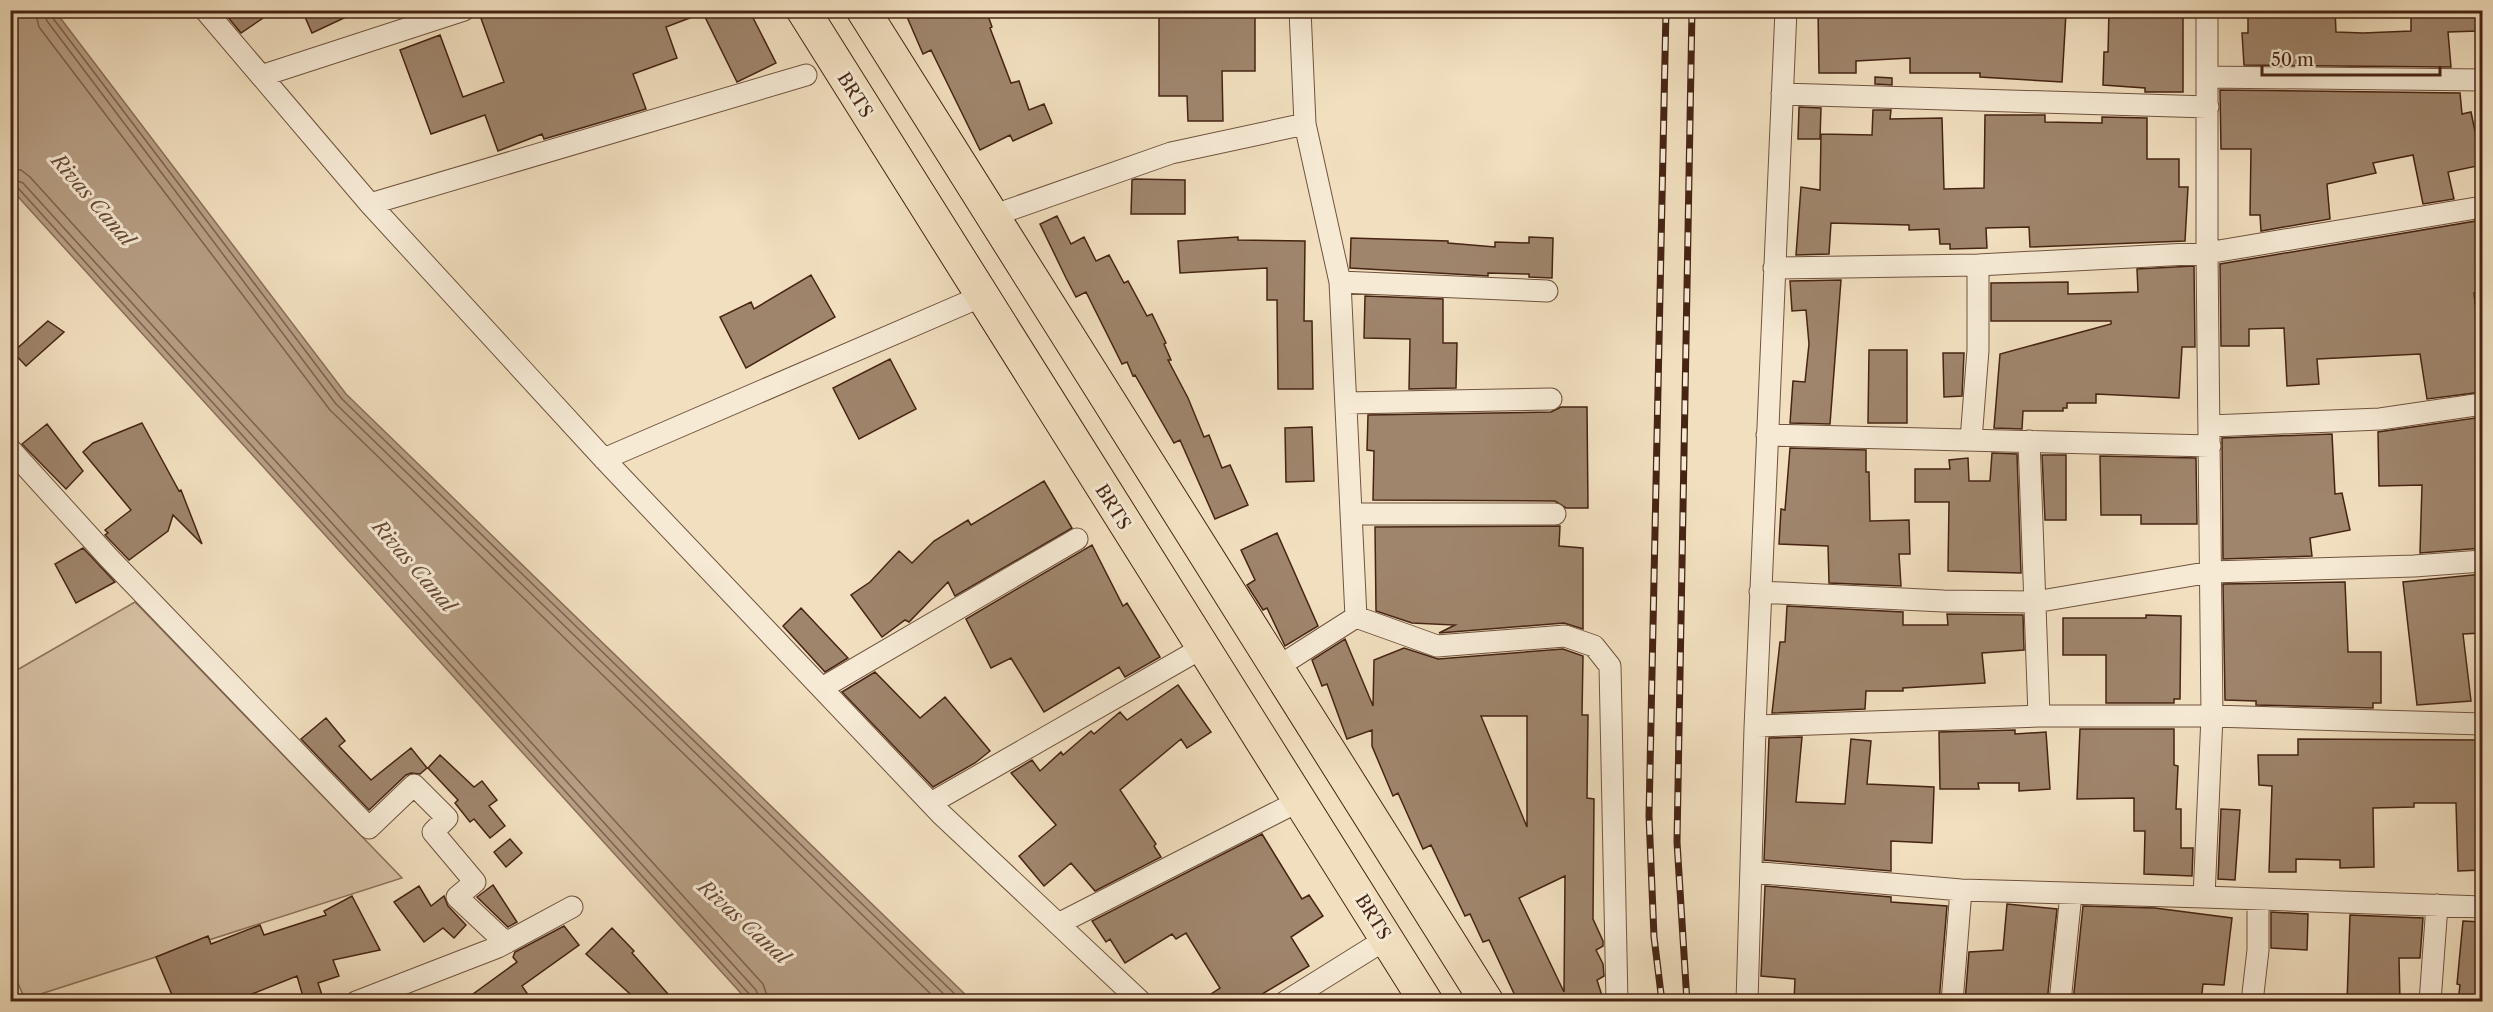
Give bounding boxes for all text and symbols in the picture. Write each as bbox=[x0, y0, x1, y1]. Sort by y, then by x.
scale bar bbox=[2262, 39, 2440, 77]
text: 50 m bbox=[2271, 49, 2314, 71]
street label: BRTS bbox=[833, 68, 877, 122]
water label: Rivas Canal bbox=[45, 147, 141, 253]
street label: BRTS bbox=[1091, 480, 1135, 534]
water label: Rivas Canal bbox=[366, 513, 462, 619]
water label: Rivas Canal bbox=[692, 873, 796, 971]
street label: BRTS bbox=[1351, 890, 1395, 944]

